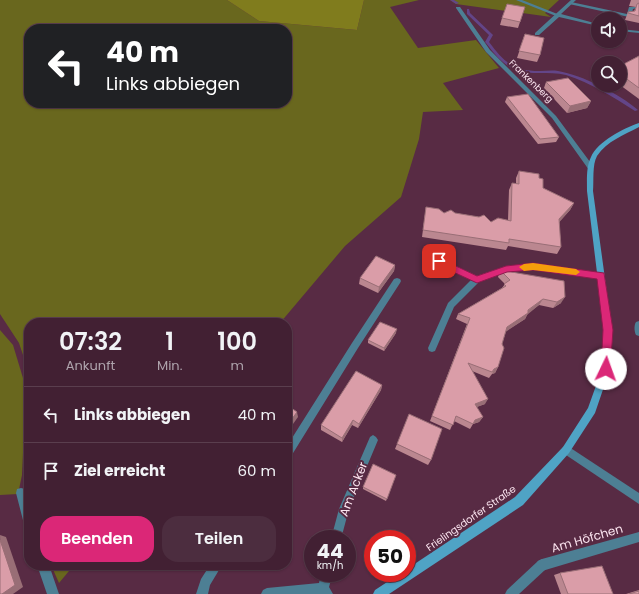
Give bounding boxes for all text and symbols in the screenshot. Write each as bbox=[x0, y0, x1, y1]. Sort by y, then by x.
map controls bbox=[591, 12, 627, 92]
button: sound bbox=[591, 12, 627, 48]
text: 40 m bbox=[106, 33, 179, 72]
icon: left bbox=[40, 40, 92, 92]
button: search bbox=[591, 56, 627, 92]
street label: Frankenberg bbox=[506, 57, 556, 105]
text: Links abbiegen bbox=[106, 71, 240, 96]
pin bbox=[422, 244, 456, 278]
icon: arrive bbox=[428, 250, 450, 272]
text: 07:32 bbox=[59, 325, 122, 358]
text: 1 bbox=[165, 325, 174, 358]
text: 100 bbox=[217, 325, 257, 358]
position arrow bbox=[585, 348, 627, 390]
text: Ankunft bbox=[66, 356, 115, 375]
text: Min. bbox=[157, 356, 182, 375]
text: m bbox=[231, 356, 244, 375]
icon: left bbox=[40, 404, 62, 426]
text: Links abbiegen bbox=[74, 404, 190, 425]
text: 40 m bbox=[238, 404, 276, 425]
street label: Am Acker bbox=[335, 459, 371, 519]
icon: arrive bbox=[40, 460, 62, 482]
text: Ziel erreicht bbox=[74, 460, 165, 481]
text: 60 m bbox=[238, 460, 276, 481]
street label: Frielingsdorfer Straße bbox=[423, 481, 519, 555]
button: Beenden bbox=[40, 516, 154, 562]
button: Teilen bbox=[162, 516, 276, 562]
street label: Am Höfchen bbox=[549, 520, 625, 556]
speed limit sign: 50 bbox=[364, 530, 416, 582]
text: 44 bbox=[316, 537, 344, 565]
text: km/h bbox=[317, 558, 343, 573]

